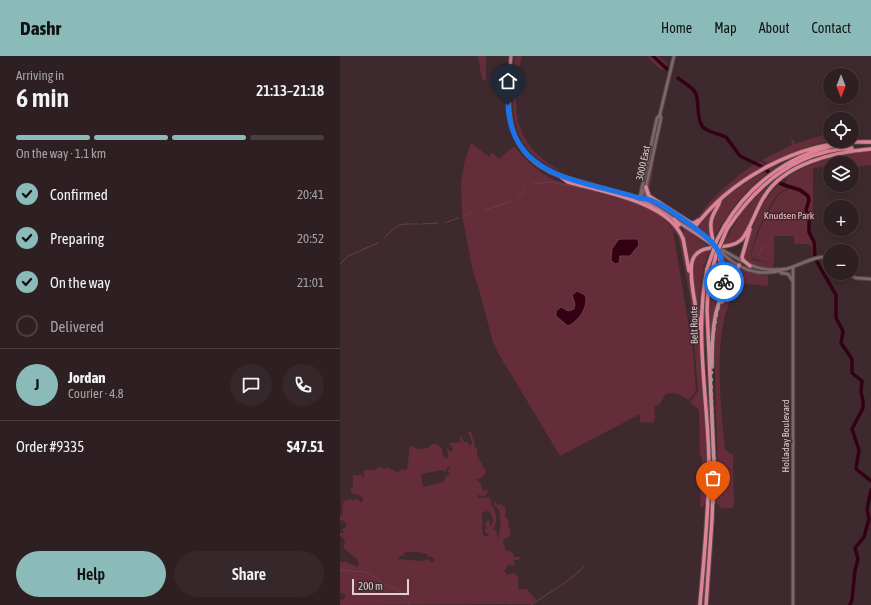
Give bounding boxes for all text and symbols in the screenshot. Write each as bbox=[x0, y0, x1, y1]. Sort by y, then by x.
text: Dashr bbox=[20, 17, 61, 39]
text: Home bbox=[661, 20, 692, 36]
text: Map bbox=[714, 20, 737, 36]
text: About bbox=[759, 20, 790, 36]
text: Contact bbox=[812, 20, 851, 36]
pin bbox=[491, 64, 525, 105]
text: Arriving in bbox=[16, 68, 64, 83]
north arrow bbox=[823, 68, 859, 104]
map controls bbox=[823, 68, 859, 280]
icon: home bbox=[497, 70, 519, 92]
text: 21:13–21:18 bbox=[256, 82, 324, 99]
text: 6 min bbox=[16, 83, 69, 113]
button: locate bbox=[823, 112, 859, 148]
street label: 3000 East bbox=[634, 144, 652, 182]
text: On the way · 1.1 km bbox=[16, 146, 106, 161]
button: layers bbox=[823, 156, 859, 192]
icon: check bbox=[16, 183, 38, 205]
text: Confirmed bbox=[50, 186, 108, 203]
text: 20:41 bbox=[297, 187, 324, 202]
button: + bbox=[823, 200, 859, 236]
park label: Knudsen Park bbox=[764, 210, 815, 221]
icon: check bbox=[16, 227, 38, 249]
text: Preparing bbox=[50, 230, 104, 247]
text: 20:52 bbox=[297, 231, 324, 246]
button: − bbox=[823, 244, 859, 280]
courier bbox=[704, 262, 744, 302]
icon: check bbox=[16, 271, 38, 293]
icon: bike bbox=[713, 271, 735, 293]
text: On the way bbox=[50, 274, 111, 291]
text: 21:01 bbox=[297, 275, 324, 290]
street label: Belt Route bbox=[688, 305, 700, 344]
text: Delivered bbox=[50, 318, 104, 335]
button: chat bbox=[230, 364, 272, 406]
button: phone bbox=[282, 364, 324, 406]
text: Jordan bbox=[68, 369, 106, 386]
text: J bbox=[35, 376, 39, 393]
text: Courier · 4.8 bbox=[68, 386, 124, 401]
street label: Holladay Boulevard bbox=[780, 399, 791, 472]
text: Order #9335 bbox=[16, 438, 84, 455]
text: $47.51 bbox=[287, 438, 324, 455]
pin bbox=[696, 461, 730, 502]
icon: bag bbox=[702, 467, 724, 489]
button: Help bbox=[16, 551, 166, 597]
button: Share bbox=[174, 551, 324, 597]
scale bar bbox=[352, 577, 409, 596]
text: 200 m bbox=[358, 580, 383, 592]

